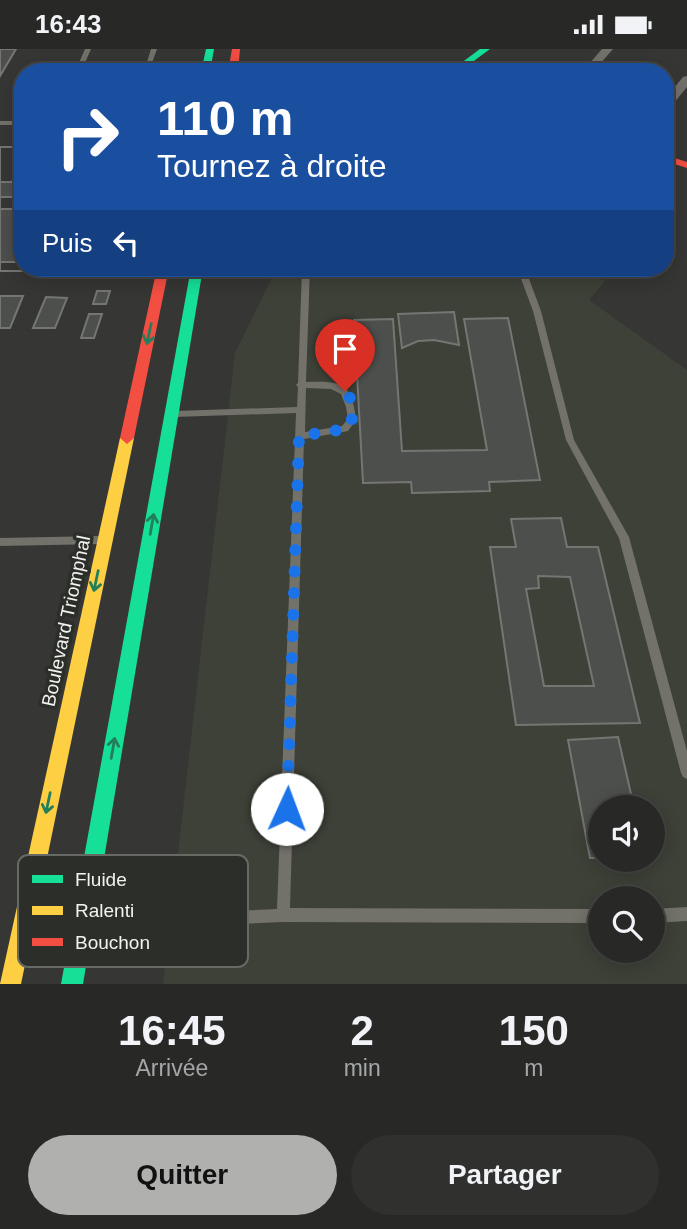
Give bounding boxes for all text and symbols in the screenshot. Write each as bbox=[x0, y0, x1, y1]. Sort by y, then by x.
text: 16:43 bbox=[35, 9, 102, 39]
icon: right bbox=[42, 91, 133, 182]
text: 110 m bbox=[157, 91, 293, 145]
text: Tournez à droite bbox=[157, 148, 386, 184]
icon: left bbox=[107, 224, 145, 262]
text: Puis bbox=[42, 228, 93, 258]
pin bbox=[315, 319, 375, 391]
one-way arrow bbox=[141, 322, 155, 345]
icon: arrive bbox=[326, 330, 364, 368]
one-way arrow bbox=[146, 513, 160, 536]
street label: Boulevard Triomphal bbox=[38, 534, 94, 708]
one-way arrow bbox=[88, 569, 102, 592]
one-way arrow bbox=[107, 737, 120, 760]
position arrow bbox=[250, 772, 324, 846]
one-way arrow bbox=[41, 791, 55, 814]
map controls bbox=[588, 795, 665, 963]
button: sound bbox=[588, 795, 665, 872]
legend bbox=[18, 855, 248, 967]
text: Fluide bbox=[75, 869, 127, 890]
button: search bbox=[588, 886, 665, 963]
text: Ralenti bbox=[75, 900, 134, 921]
text: Bouchon bbox=[75, 932, 150, 953]
text: 16:45 bbox=[118, 1007, 226, 1054]
text: 2 bbox=[350, 1007, 374, 1054]
text: 150 bbox=[499, 1007, 569, 1054]
text: Arrivée bbox=[135, 1055, 208, 1081]
text: min bbox=[344, 1055, 381, 1081]
text: m bbox=[524, 1055, 543, 1081]
button: Quitter bbox=[28, 1135, 337, 1215]
button: Partager bbox=[351, 1135, 659, 1215]

